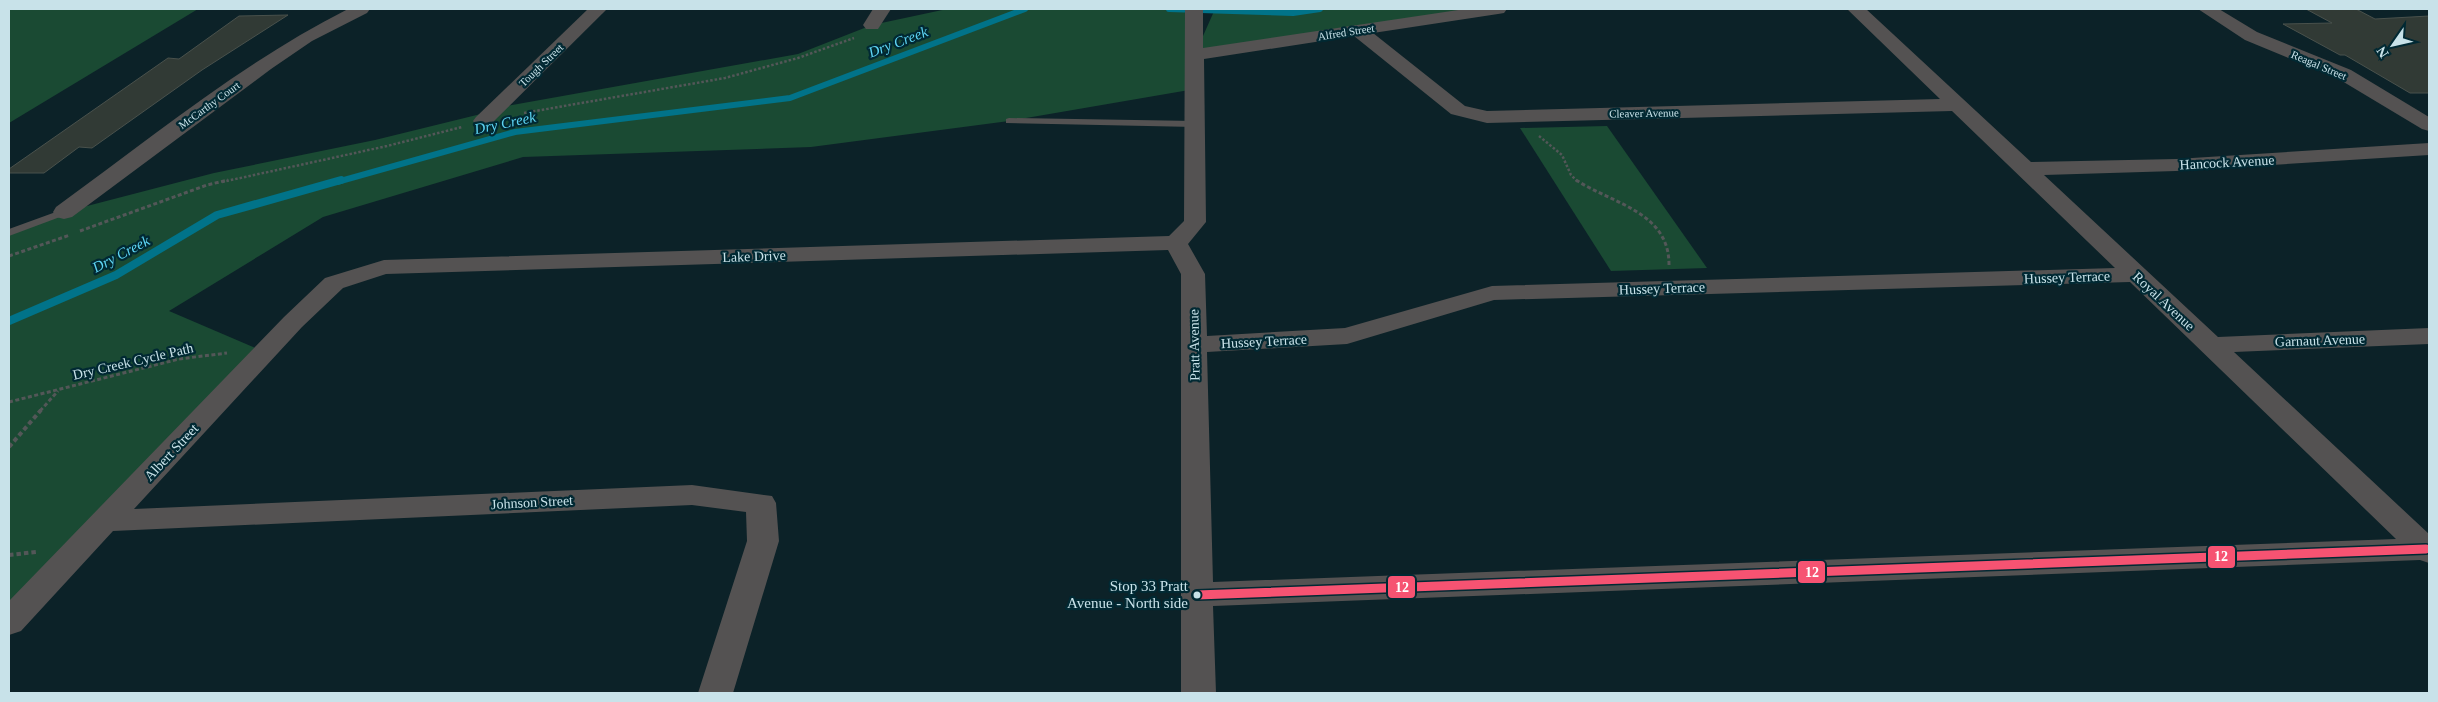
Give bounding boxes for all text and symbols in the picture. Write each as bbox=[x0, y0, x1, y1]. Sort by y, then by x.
north arrow bbox=[2368, 20, 2418, 70]
street label: Alfred Street bbox=[1317, 22, 1375, 42]
water label: Dry Creek bbox=[865, 23, 930, 61]
street label: Tough Street bbox=[517, 41, 565, 89]
text: N bbox=[2374, 44, 2392, 60]
street label: Reagal Street bbox=[2290, 48, 2348, 82]
street label: McCarthy Court bbox=[176, 79, 242, 131]
street label: Cleaver Avenue bbox=[1609, 106, 1679, 120]
water label: Dry Creek bbox=[472, 109, 537, 138]
street label: Hancock Avenue bbox=[2179, 153, 2275, 172]
water label: Dry Creek bbox=[89, 232, 153, 276]
street label: Lake Drive bbox=[722, 248, 786, 265]
street label: Hussey Terrace bbox=[2024, 268, 2110, 286]
street label: Royal Avenue bbox=[2130, 269, 2198, 334]
street label: Hussey Terrace bbox=[1619, 279, 1705, 297]
street label: Pratt Avenue bbox=[1186, 309, 1203, 381]
street label: Garnaut Avenue bbox=[2275, 331, 2365, 350]
street label: Hussey Terrace bbox=[1221, 332, 1307, 351]
street label: Dry Creek Cycle Path bbox=[71, 340, 195, 383]
street label: Albert Street bbox=[141, 421, 201, 484]
street label: Johnson Street bbox=[491, 493, 573, 512]
line badge: 12 bbox=[2207, 545, 2236, 569]
text: 12 bbox=[2214, 549, 2228, 564]
line badge: 12 bbox=[1797, 560, 1826, 584]
text: 12 bbox=[1805, 565, 1819, 580]
line badge: 12 bbox=[1387, 575, 1416, 599]
place label: Stop 33 Pratt Avenue - North side bbox=[1067, 578, 1189, 611]
text: 12 bbox=[1395, 580, 1409, 595]
marker: Stop 33 Pratt Avenue - North side bbox=[1192, 590, 1202, 600]

